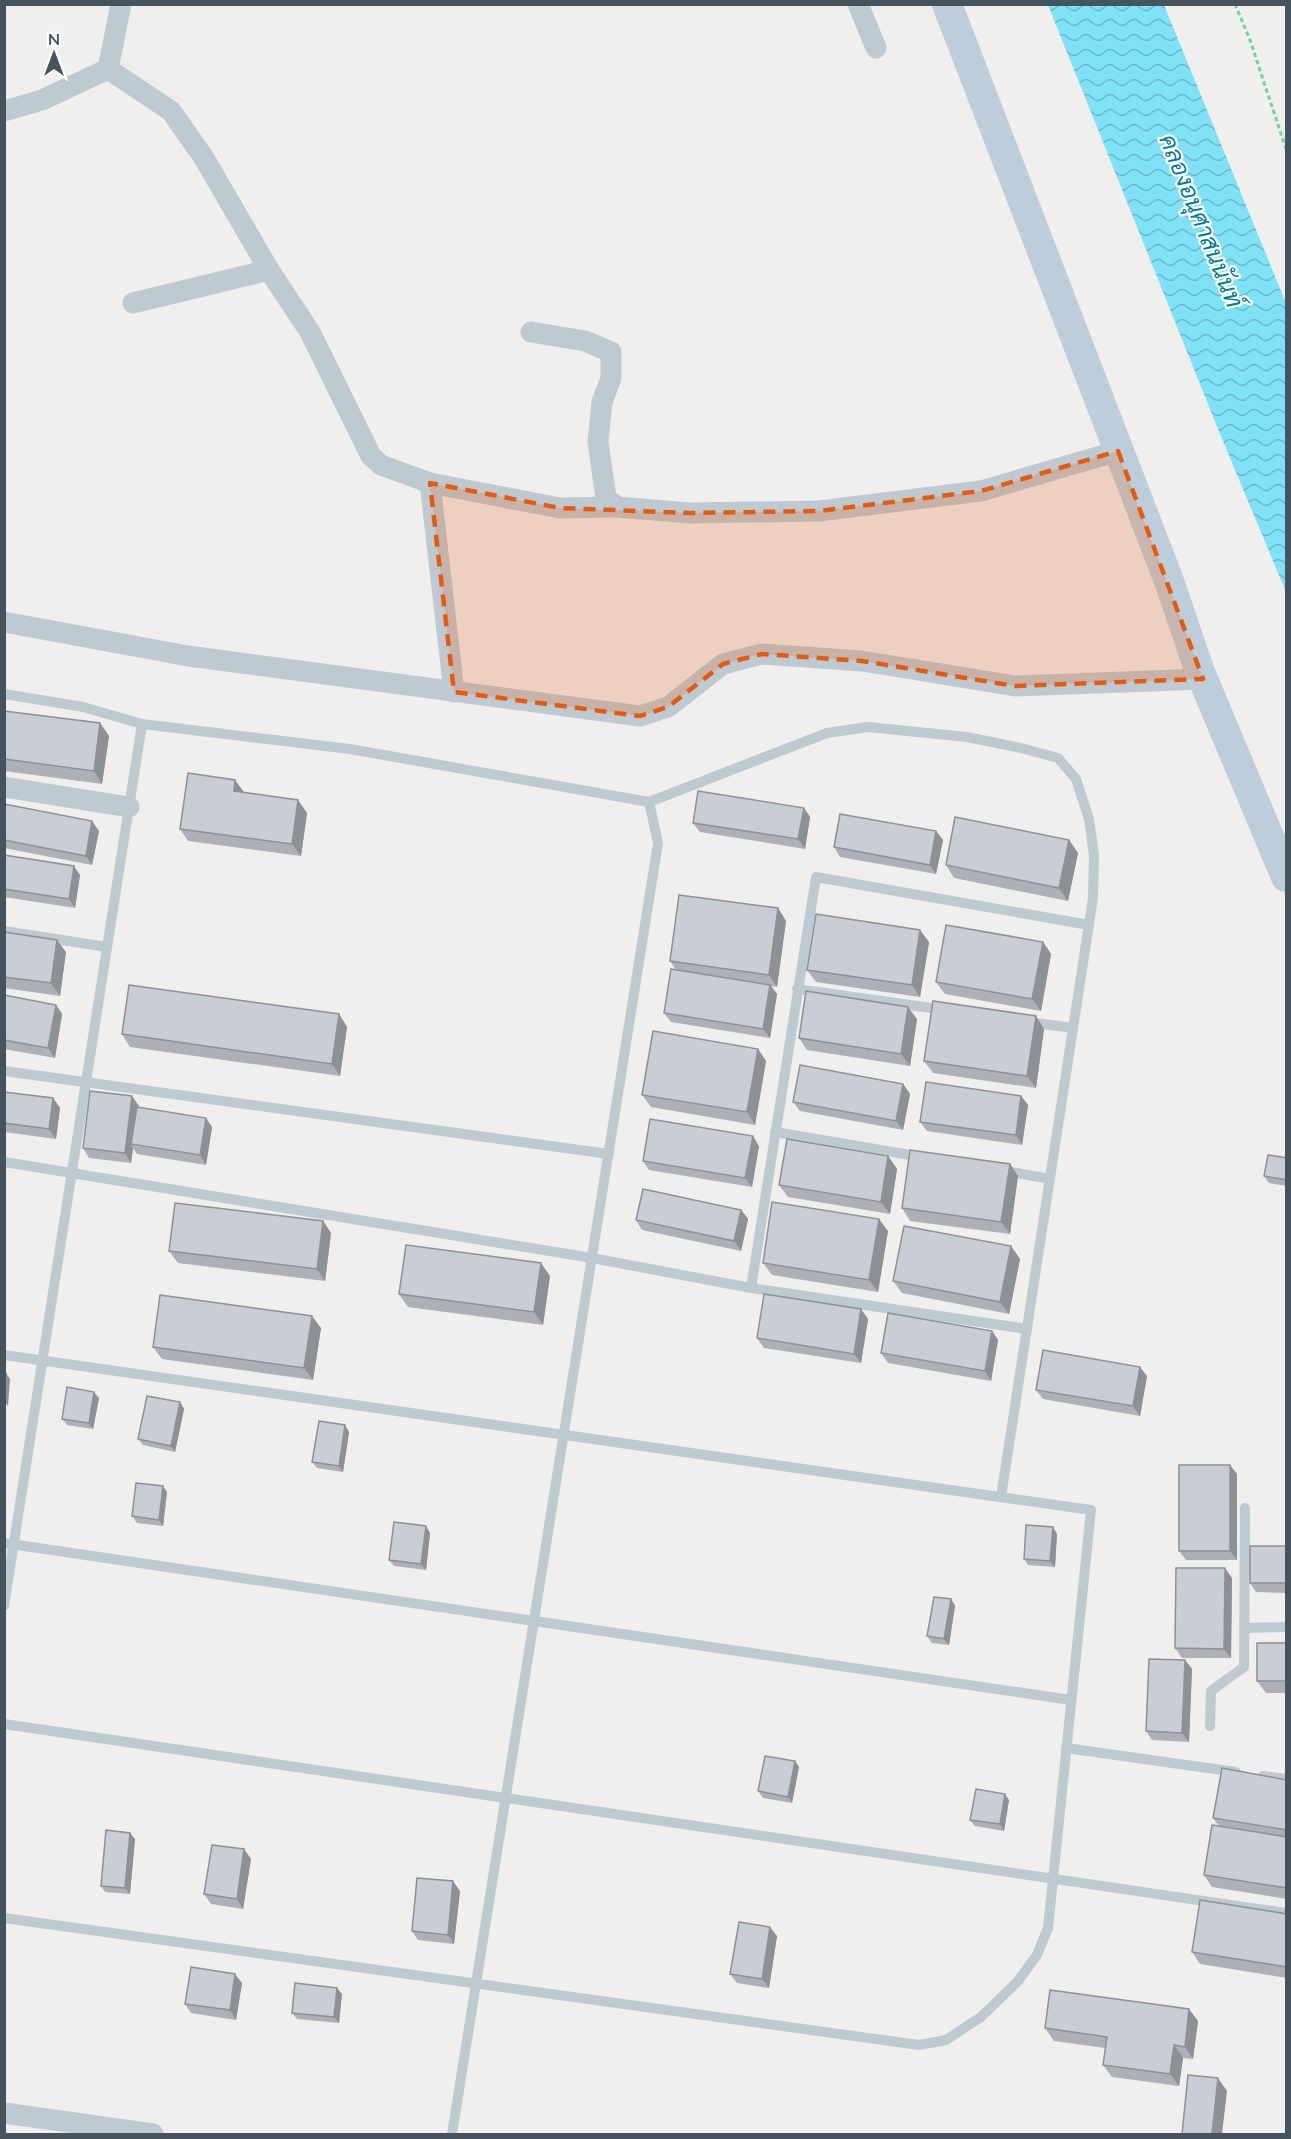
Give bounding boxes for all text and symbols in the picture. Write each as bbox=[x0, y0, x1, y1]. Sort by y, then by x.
north arrow bbox=[24, 24, 84, 84]
text: N bbox=[48, 29, 60, 49]
water label: คลองอนุศาสนนันท์ bbox=[1152, 130, 1251, 315]

